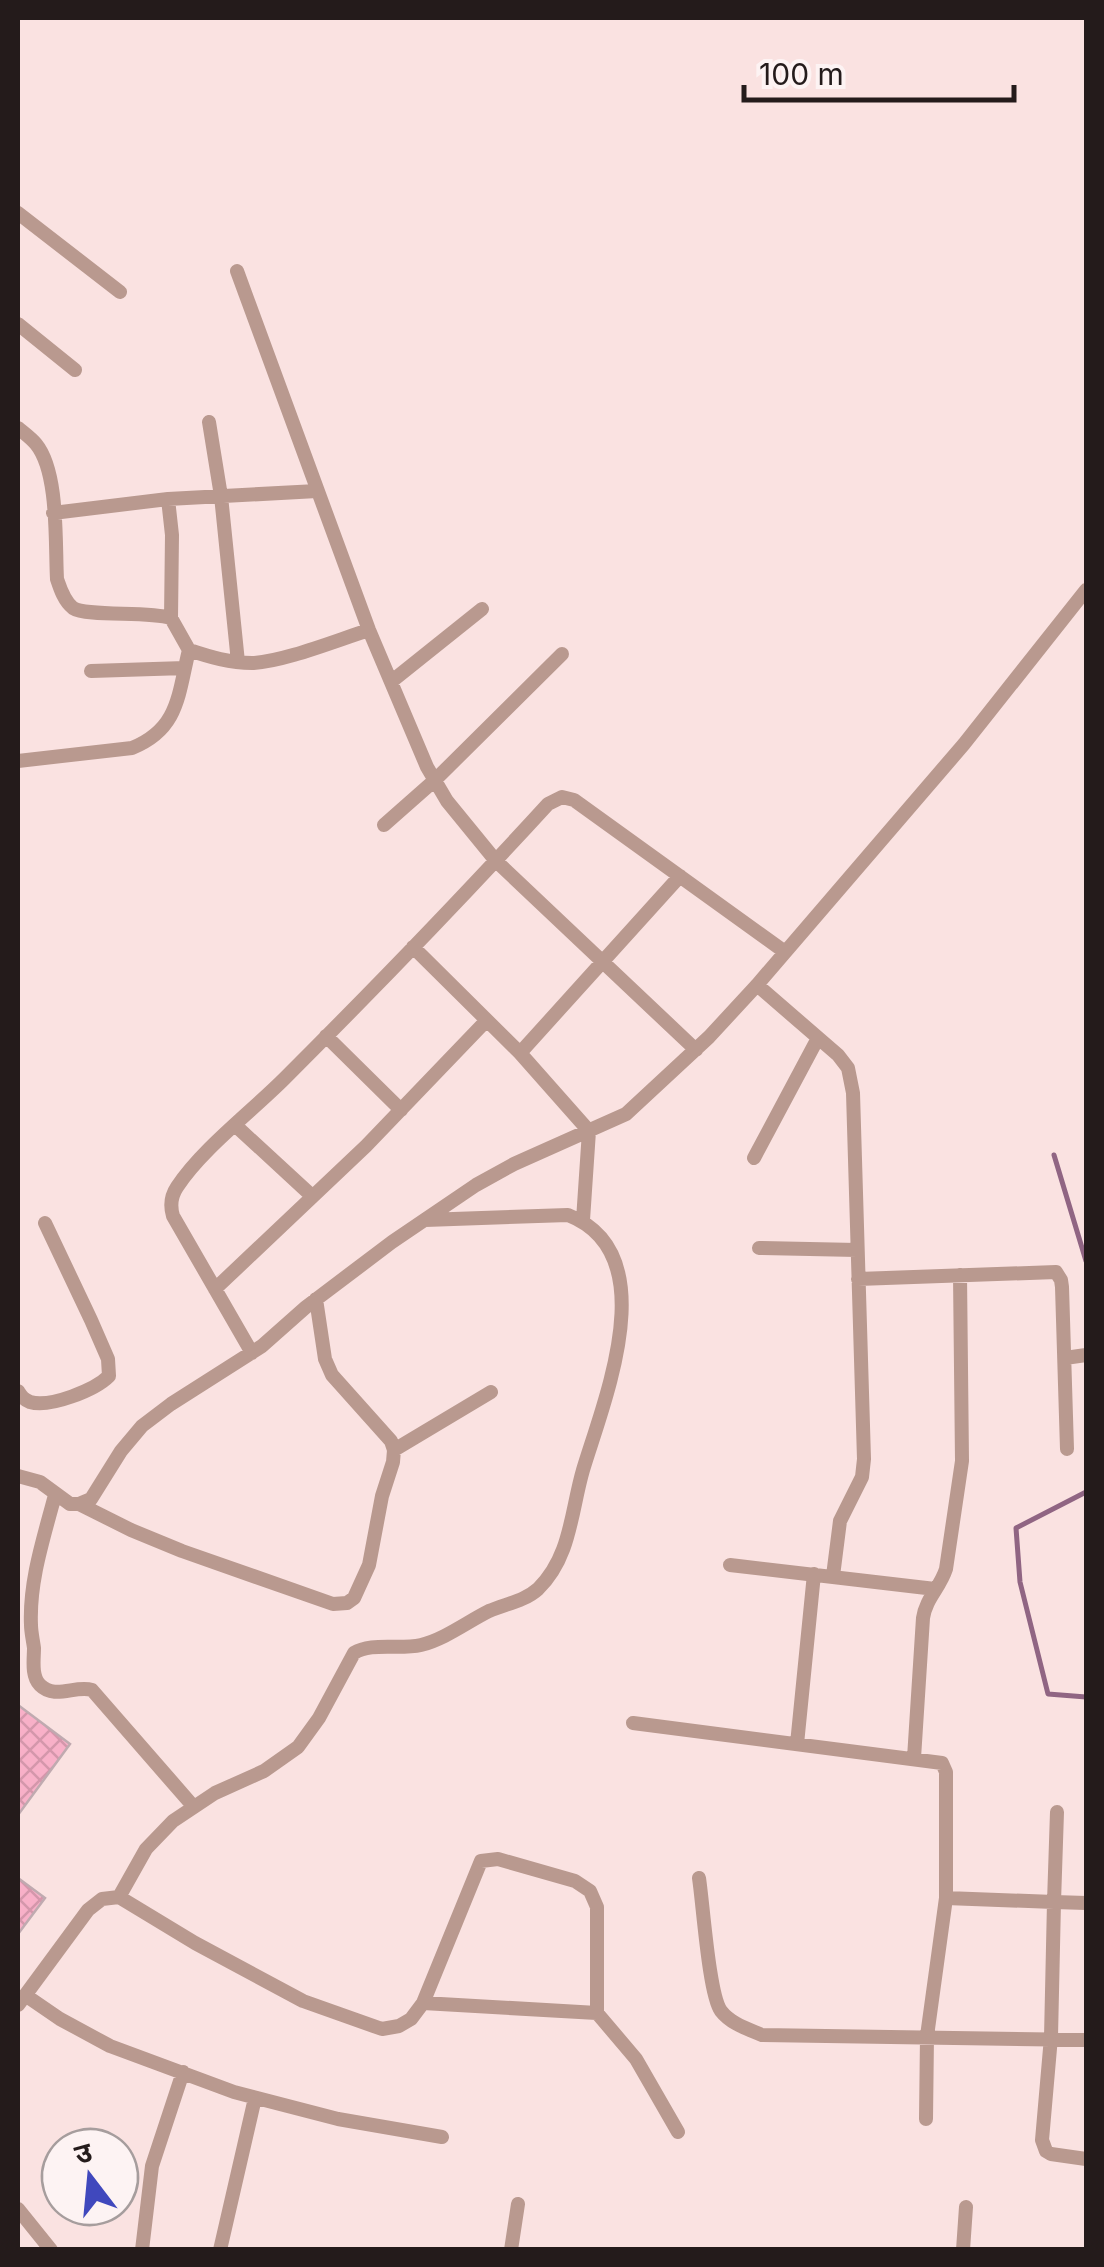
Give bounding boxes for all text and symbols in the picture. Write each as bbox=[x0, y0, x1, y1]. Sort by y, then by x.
scale bar bbox=[744, 40, 1014, 102]
text: 100 m bbox=[759, 56, 844, 92]
north arrow bbox=[40, 2127, 140, 2227]
text: उ bbox=[71, 2134, 96, 2172]

